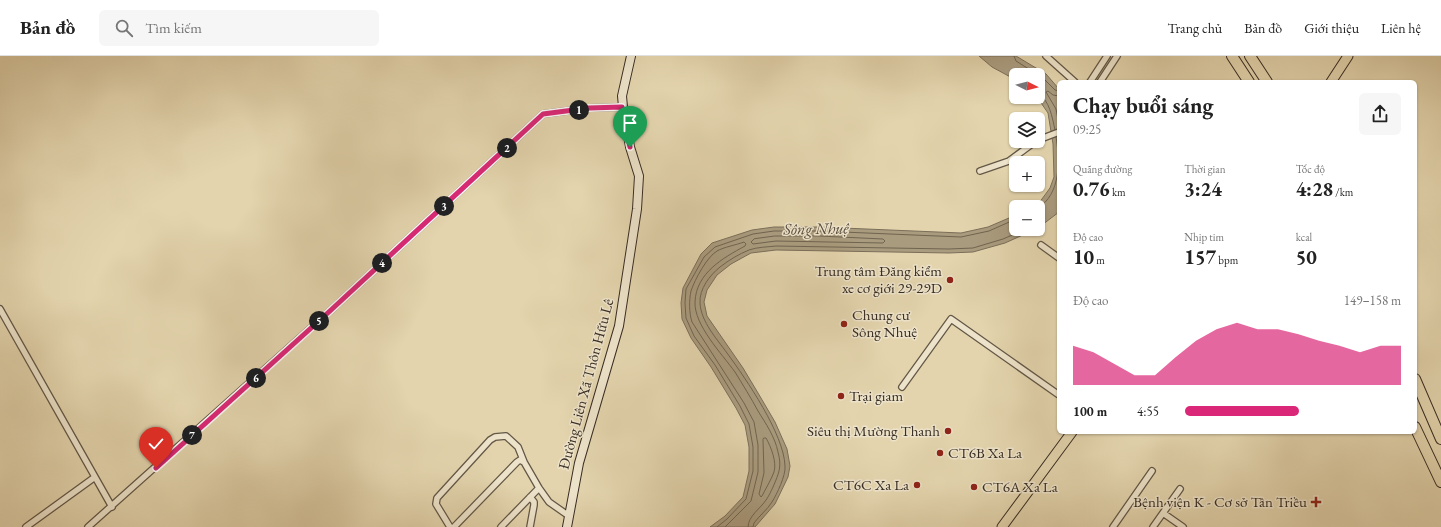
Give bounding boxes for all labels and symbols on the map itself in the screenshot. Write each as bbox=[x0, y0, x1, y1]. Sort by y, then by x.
north arrow bbox=[1009, 68, 1045, 104]
pin: 1 bbox=[569, 100, 589, 120]
pin bbox=[613, 106, 647, 147]
pin: 2 bbox=[497, 138, 517, 158]
pin: 3 bbox=[434, 196, 454, 216]
water label: Sông Nhuệ bbox=[782, 217, 850, 240]
pin: 4 bbox=[372, 253, 392, 273]
place label: Trung tâm Đăng kiểm xe cơ giới 29-29D bbox=[815, 261, 942, 297]
marker: Trung tâm Đăng kiểm xe cơ giới 29-29D bbox=[945, 275, 955, 285]
street label: Đường Liên Xã Thôn Hữu Lê bbox=[554, 296, 617, 471]
place label: Chung cư Sông Nhuệ bbox=[852, 305, 917, 341]
pin: 5 bbox=[309, 311, 329, 331]
marker: Chung cư Sông Nhuệ bbox=[839, 319, 849, 329]
pin: 6 bbox=[246, 368, 266, 388]
place label: Trại giam bbox=[849, 386, 903, 405]
marker: Trại giam bbox=[836, 391, 846, 401]
place label: Siêu thị Mường Thanh bbox=[807, 421, 940, 440]
pin: 7 bbox=[182, 425, 202, 445]
marker: Siêu thị Mường Thanh bbox=[943, 426, 953, 436]
pin bbox=[139, 427, 173, 468]
place label: CT6B Xa La bbox=[948, 443, 1022, 462]
marker: CT6B Xa La bbox=[935, 448, 945, 458]
place label: CT6C Xa La bbox=[833, 475, 909, 494]
place label: CT6A Xa La bbox=[982, 477, 1058, 496]
marker: CT6C Xa La bbox=[912, 480, 922, 490]
marker: CT6A Xa La bbox=[969, 482, 979, 492]
place label: Bệnh viện K - Cơ sở Tân Triều bbox=[1133, 492, 1307, 511]
marker: Bệnh viện K - Cơ sở Tân Triều bbox=[1310, 496, 1322, 508]

